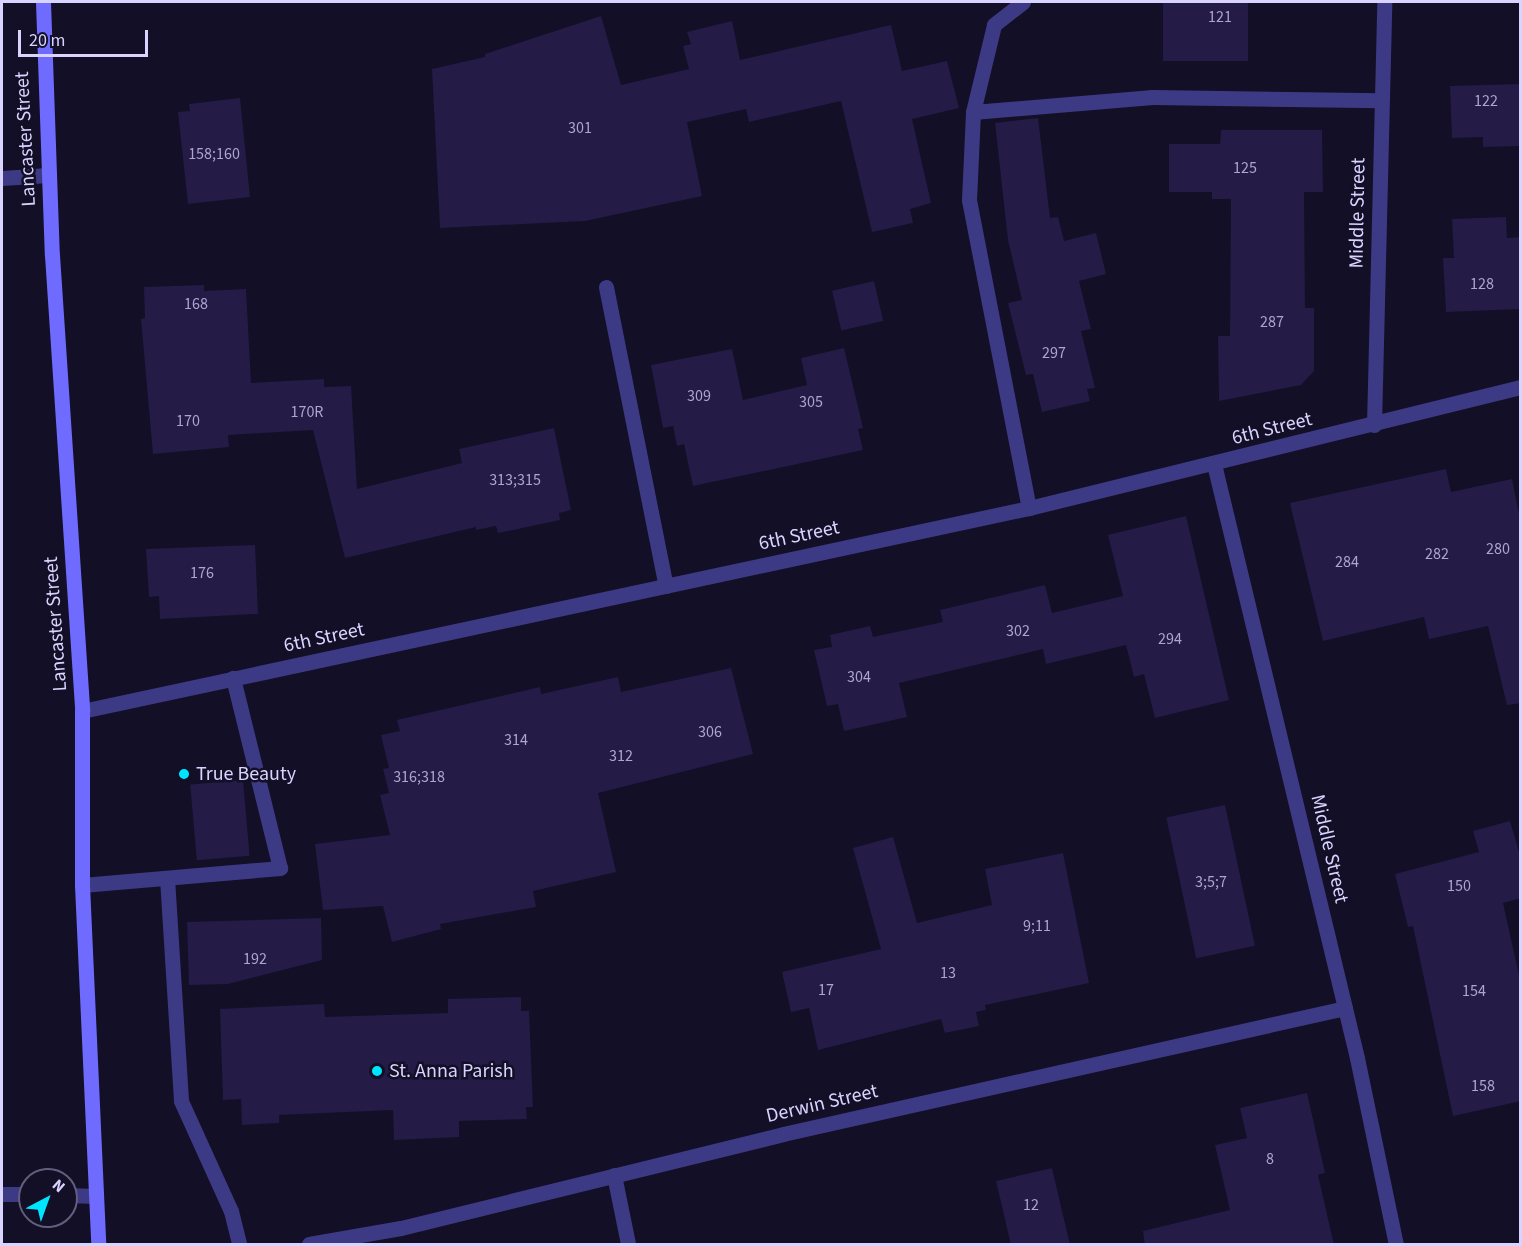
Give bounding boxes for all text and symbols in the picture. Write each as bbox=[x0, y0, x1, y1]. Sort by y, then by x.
house number: 121 bbox=[1208, 7, 1232, 27]
scale bar bbox=[21, 18, 152, 56]
text: 20 m bbox=[29, 28, 65, 53]
street label: Lancaster Street bbox=[10, 71, 42, 207]
house number: 122 bbox=[1474, 91, 1498, 111]
house number: 301 bbox=[568, 118, 592, 138]
house number: 158;160 bbox=[188, 144, 240, 164]
street label: Middle Street bbox=[1345, 157, 1371, 269]
house number: 125 bbox=[1233, 158, 1257, 178]
house number: 128 bbox=[1470, 274, 1494, 294]
house number: 168 bbox=[184, 294, 208, 314]
house number: 287 bbox=[1260, 312, 1284, 332]
house number: 297 bbox=[1042, 343, 1066, 363]
house number: 309 bbox=[687, 386, 711, 406]
house number: 305 bbox=[799, 392, 823, 412]
house number: 170R bbox=[291, 402, 323, 422]
street label: 6th Street bbox=[1229, 407, 1315, 451]
house number: 170 bbox=[176, 411, 200, 431]
house number: 313;315 bbox=[489, 470, 541, 490]
street label: 6th Street bbox=[757, 516, 841, 556]
house number: 280 bbox=[1486, 539, 1510, 559]
house number: 282 bbox=[1425, 544, 1449, 564]
house number: 284 bbox=[1335, 552, 1359, 572]
street label: Lancaster Street bbox=[39, 556, 73, 692]
house number: 176 bbox=[190, 563, 214, 583]
street label: 6th Street bbox=[282, 618, 366, 658]
house number: 302 bbox=[1006, 621, 1030, 641]
house number: 294 bbox=[1158, 629, 1182, 649]
house number: 304 bbox=[847, 667, 871, 687]
house number: 306 bbox=[698, 722, 722, 742]
house number: 314 bbox=[504, 730, 528, 750]
house number: 312 bbox=[609, 746, 633, 766]
place label: True Beauty bbox=[196, 762, 296, 786]
marker: True Beauty bbox=[177, 767, 191, 781]
house number: 316;318 bbox=[393, 767, 445, 787]
street label: Middle Street bbox=[1305, 792, 1353, 906]
house number: 3;5;7 bbox=[1195, 872, 1227, 892]
house number: 150 bbox=[1447, 876, 1471, 896]
house number: 9;11 bbox=[1023, 916, 1051, 936]
house number: 192 bbox=[243, 949, 267, 969]
house number: 13 bbox=[940, 963, 956, 983]
house number: 17 bbox=[818, 980, 834, 1000]
house number: 154 bbox=[1462, 981, 1486, 1001]
place label: St. Anna Parish bbox=[389, 1059, 514, 1083]
marker: St. Anna Parish bbox=[370, 1064, 384, 1078]
house number: 158 bbox=[1471, 1076, 1495, 1096]
street label: Derwin Street bbox=[764, 1079, 880, 1129]
house number: 8 bbox=[1266, 1149, 1274, 1169]
north arrow bbox=[18, 1168, 78, 1228]
text: N bbox=[47, 1174, 70, 1198]
house number: 12 bbox=[1023, 1195, 1039, 1215]

